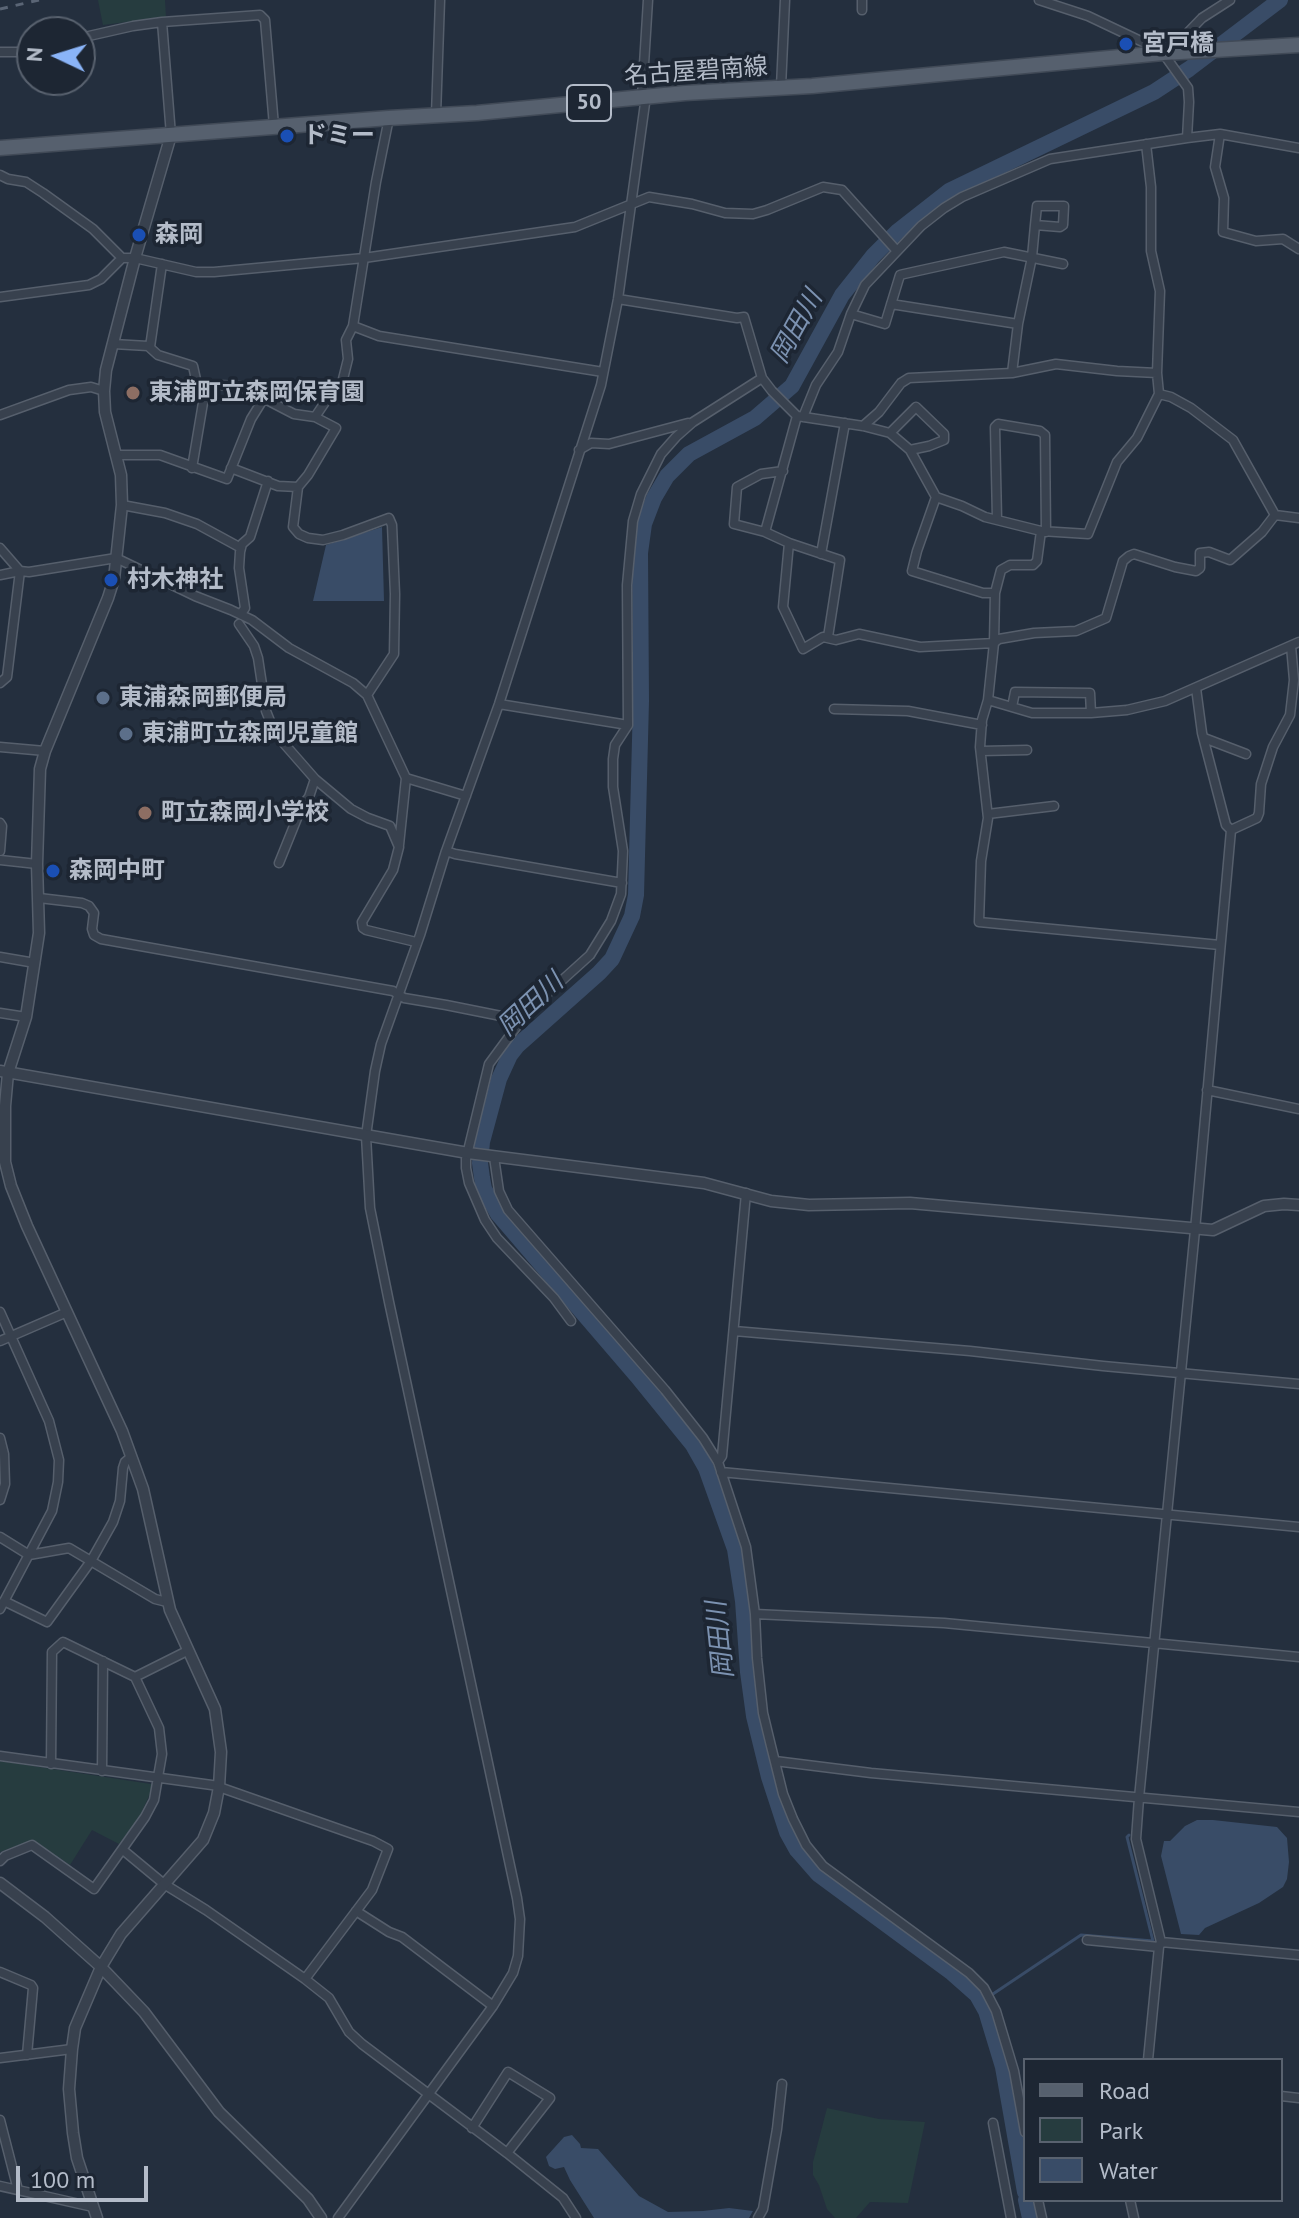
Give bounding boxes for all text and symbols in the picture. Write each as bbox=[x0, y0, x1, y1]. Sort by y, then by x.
north arrow bbox=[16, 16, 96, 96]
place label: 宮戸橋 bbox=[1142, 30, 1214, 58]
marker: 宮戸橋 bbox=[1117, 35, 1135, 53]
text: N bbox=[20, 46, 49, 63]
street label: 名古屋碧南線 bbox=[623, 53, 769, 91]
road number: 50 bbox=[567, 85, 611, 121]
place label: ドミー bbox=[303, 122, 375, 150]
marker: ドミー bbox=[278, 127, 296, 145]
place label: 森岡 bbox=[155, 221, 203, 249]
marker: 森岡 bbox=[130, 226, 148, 244]
water label: 岡田川 bbox=[764, 285, 830, 369]
place label: 東浦町立森岡保育園 bbox=[149, 379, 365, 407]
marker: 東浦町立森岡保育園 bbox=[124, 384, 142, 402]
place label: 村木神社 bbox=[127, 566, 223, 594]
marker: 村木神社 bbox=[102, 571, 120, 589]
place label: 東浦森岡郵便局 bbox=[119, 684, 287, 712]
marker: 東浦森岡郵便局 bbox=[94, 689, 112, 707]
place label: 東浦町立森岡児童館 bbox=[142, 720, 358, 748]
marker: 東浦町立森岡児童館 bbox=[117, 725, 135, 743]
place label: 町立森岡小学校 bbox=[161, 799, 329, 827]
marker: 町立森岡小学校 bbox=[136, 804, 154, 822]
place label: 森岡中町 bbox=[69, 857, 165, 885]
marker: 森岡中町 bbox=[44, 862, 62, 880]
water label: 岡田川 bbox=[492, 967, 570, 1043]
water label: 岡田川 bbox=[701, 1600, 741, 1680]
legend bbox=[1023, 2058, 1283, 2202]
text: Road bbox=[1099, 2075, 1150, 2106]
text: Park bbox=[1099, 2115, 1143, 2146]
scale bar bbox=[20, 2150, 152, 2200]
text: Water bbox=[1099, 2155, 1158, 2186]
text: 100 m bbox=[30, 2164, 95, 2195]

